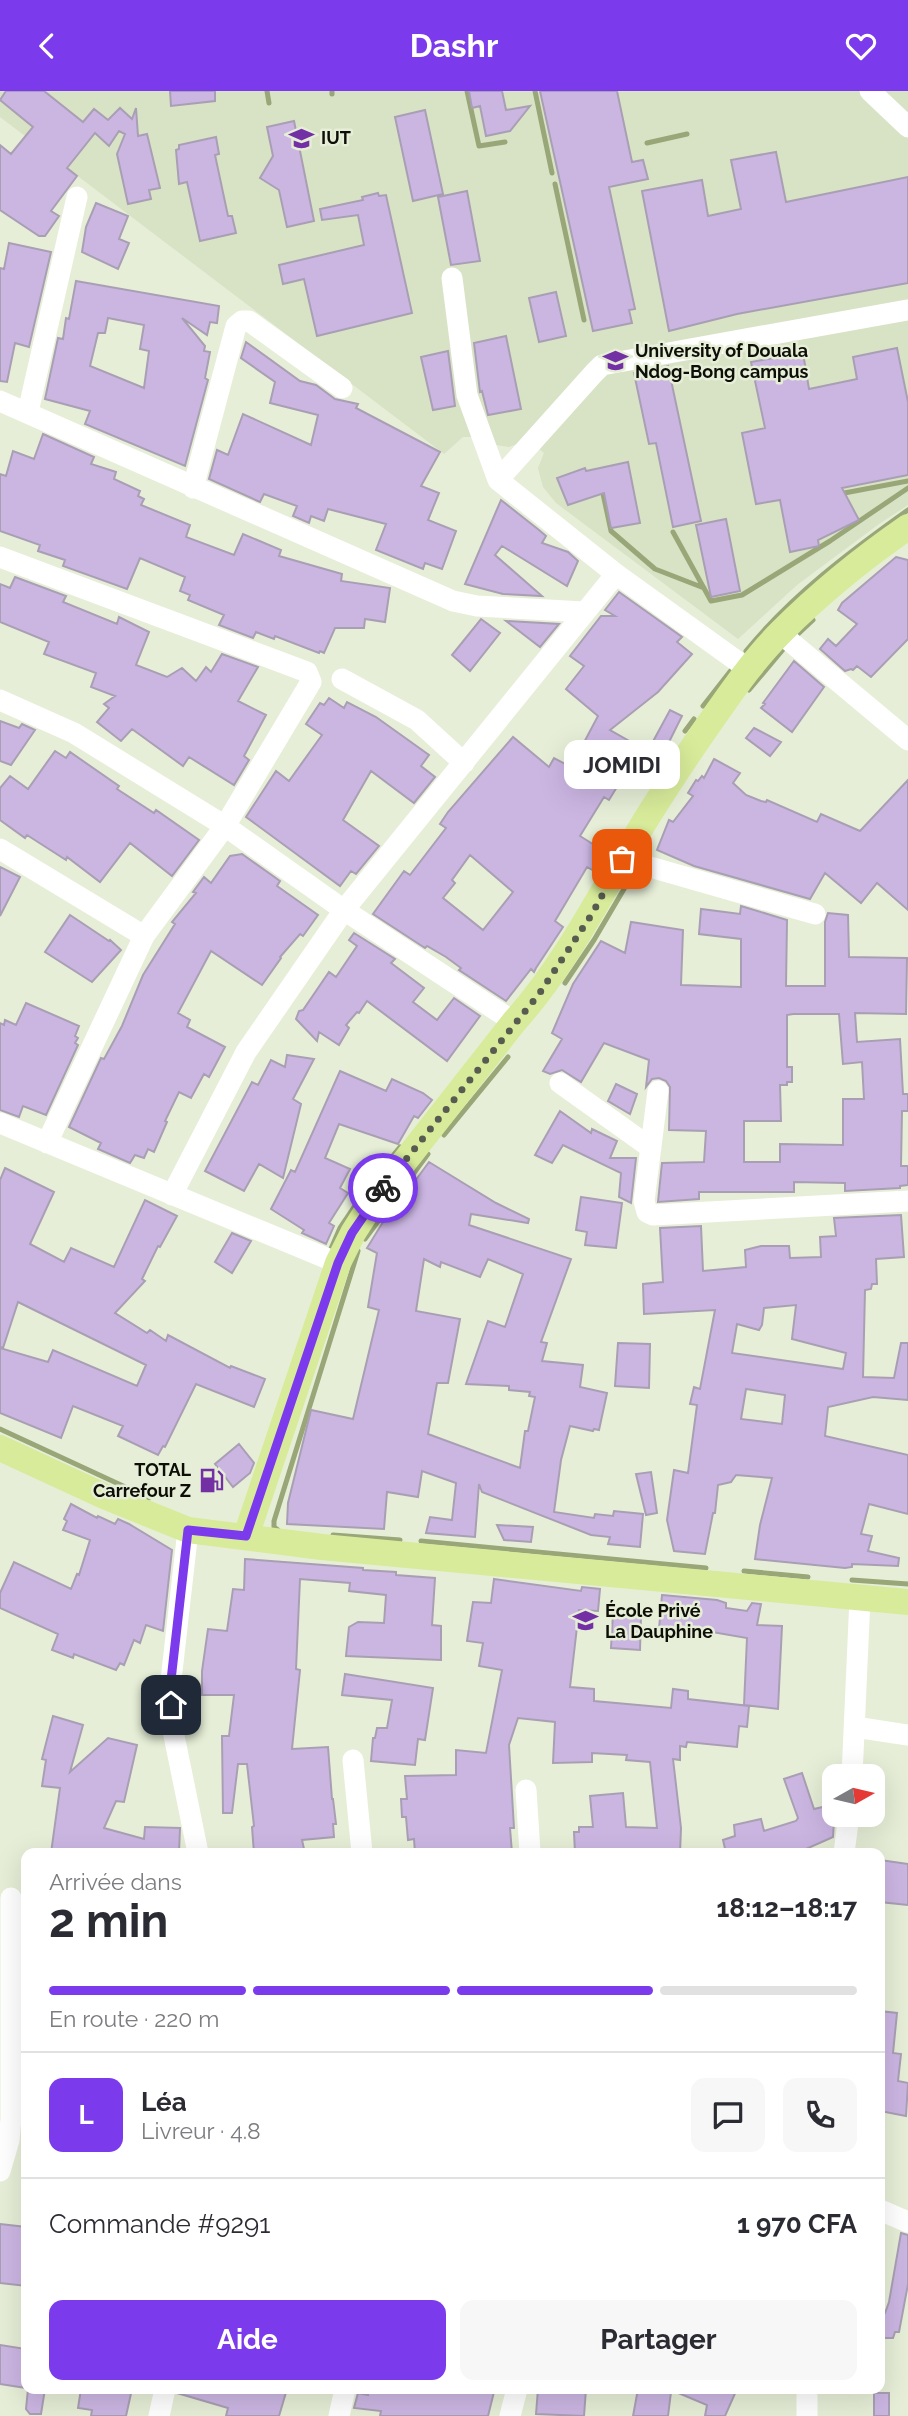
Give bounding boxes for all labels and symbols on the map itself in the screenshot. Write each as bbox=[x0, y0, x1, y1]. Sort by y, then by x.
school or university icon: IUT bbox=[287, 124, 315, 152]
place label: IUT bbox=[321, 127, 351, 148]
place label: University of Douala Ndog-Bong campus bbox=[635, 340, 809, 382]
school or university icon: University of Douala Ndog-Bong campus bbox=[601, 347, 629, 375]
callout: JOMIDI bbox=[564, 740, 680, 789]
pin bbox=[592, 829, 652, 889]
courier bbox=[348, 1153, 418, 1223]
place label: TOTAL Carrefour Z bbox=[93, 1459, 191, 1501]
fuel station icon: TOTAL Carrefour Z bbox=[197, 1466, 225, 1494]
place label: École Privé La Dauphine bbox=[605, 1600, 713, 1642]
school or university icon: École Privé La Dauphine bbox=[571, 1607, 599, 1635]
pin bbox=[141, 1675, 201, 1735]
north arrow bbox=[822, 1764, 886, 1827]

